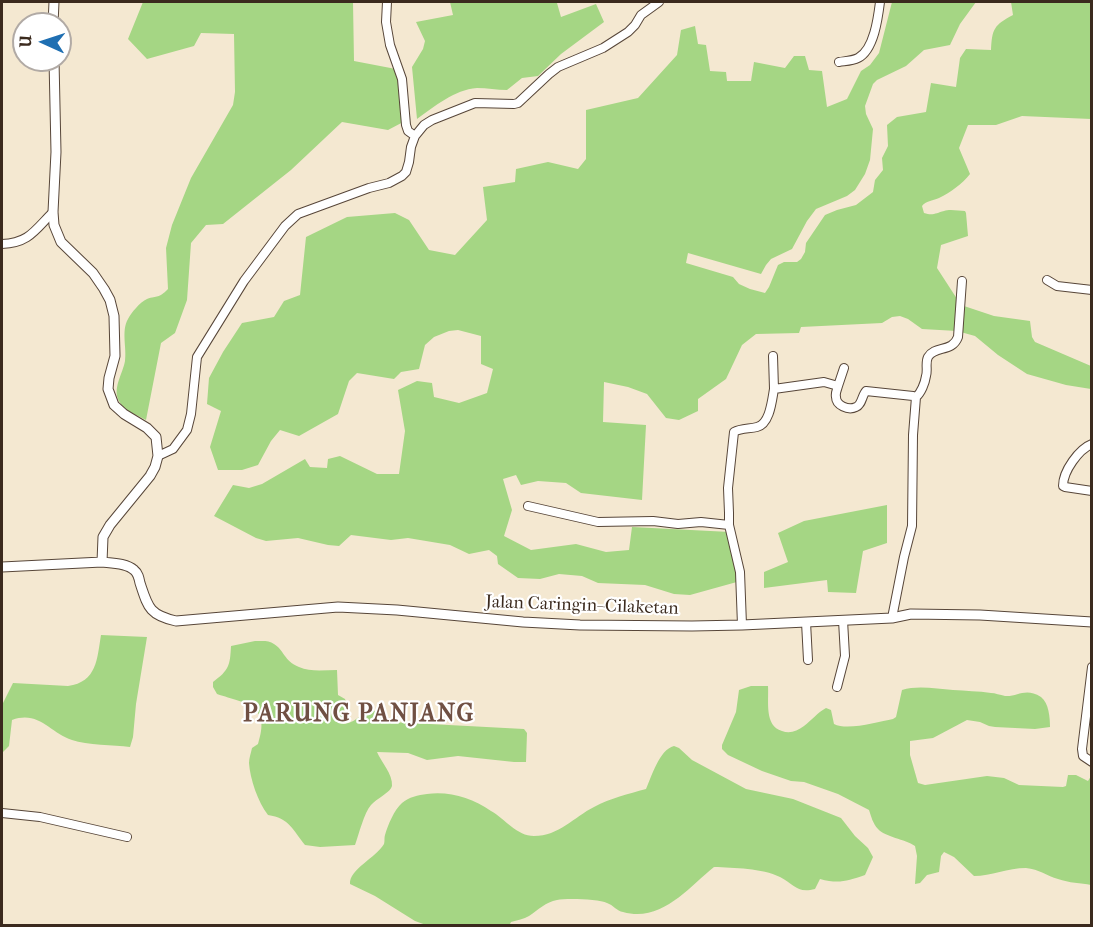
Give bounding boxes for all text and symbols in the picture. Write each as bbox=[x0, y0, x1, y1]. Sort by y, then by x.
north arrow bbox=[12, 12, 72, 72]
text: U bbox=[16, 34, 35, 48]
street label: Jalan Caringin–Cilaketan bbox=[485, 592, 679, 620]
district label: PARUNG PANJANG bbox=[243, 701, 475, 729]

